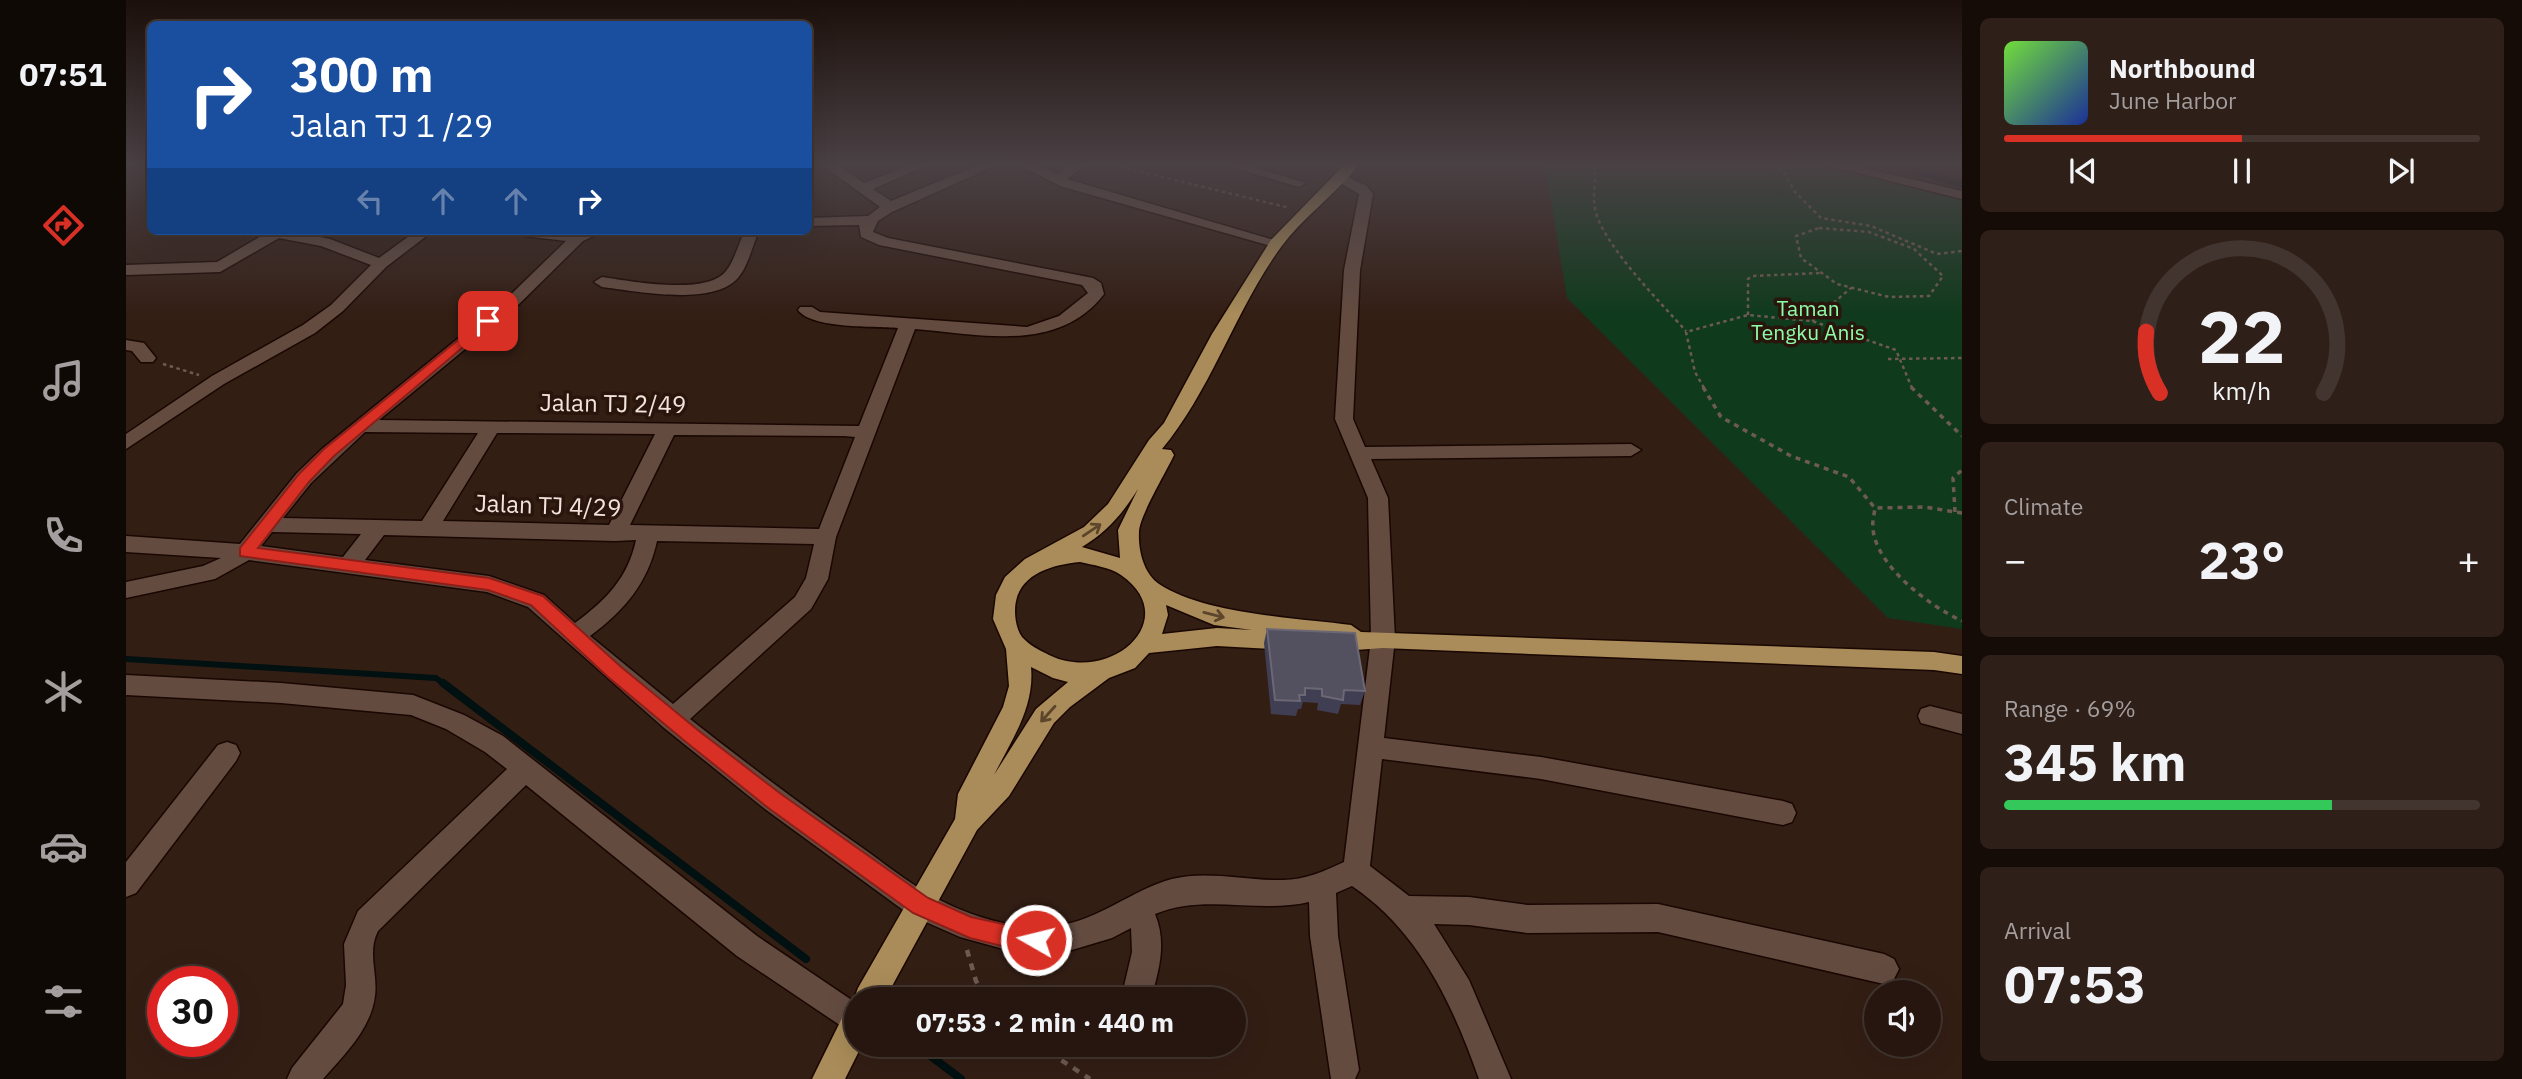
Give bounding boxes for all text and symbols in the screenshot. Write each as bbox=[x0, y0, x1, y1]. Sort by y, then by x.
text: 300 m bbox=[290, 42, 434, 105]
icon: right bbox=[175, 49, 266, 140]
text: Northbound bbox=[2109, 51, 2256, 85]
text: 07:51 bbox=[19, 53, 107, 95]
text: June Harbor bbox=[2109, 85, 2237, 115]
text: Jalan TJ 1 /29 bbox=[290, 104, 493, 146]
icon: previous bbox=[2064, 152, 2102, 190]
icon: pause bbox=[2223, 152, 2261, 190]
icon: next bbox=[2382, 152, 2420, 190]
icon: left bbox=[351, 182, 389, 220]
icon: ahead bbox=[424, 182, 462, 220]
icon: ahead bbox=[497, 182, 535, 220]
icon: right bbox=[570, 182, 608, 220]
icon: directions bbox=[39, 201, 88, 250]
text: 22 bbox=[2198, 289, 2286, 384]
pin bbox=[458, 291, 518, 351]
park label: Taman Tengku Anis bbox=[1751, 294, 1865, 346]
icon: arrive bbox=[469, 302, 507, 340]
icon: music bbox=[39, 356, 88, 405]
text: km/h bbox=[2213, 374, 2271, 407]
street label: Jalan TJ 2/49 bbox=[539, 386, 687, 420]
street label: Jalan TJ 4/29 bbox=[474, 486, 622, 524]
text: Climate bbox=[2004, 491, 2083, 521]
icon: phone bbox=[39, 511, 88, 560]
one-way arrow bbox=[1082, 523, 1102, 537]
text: 23° bbox=[2199, 526, 2285, 593]
text: − bbox=[2004, 535, 2027, 584]
text: + bbox=[2457, 535, 2480, 584]
one-way arrow bbox=[1202, 609, 1225, 623]
icon: climate bbox=[39, 667, 88, 716]
text: Range · 69% bbox=[2004, 693, 2136, 723]
one-way arrow bbox=[1041, 704, 1057, 722]
text: 345 km bbox=[2004, 728, 2186, 795]
icon: car bbox=[39, 822, 88, 871]
position arrow bbox=[999, 903, 1073, 977]
text: Arrival bbox=[2004, 915, 2071, 945]
text: 07:53 bbox=[2004, 950, 2146, 1017]
speed limit sign: 30 bbox=[147, 966, 238, 1057]
icon: filters bbox=[39, 977, 88, 1026]
map controls bbox=[1864, 980, 1941, 1057]
button: sound bbox=[1864, 980, 1941, 1057]
text: 07:53 · 2 min · 440 m bbox=[916, 1005, 1174, 1039]

